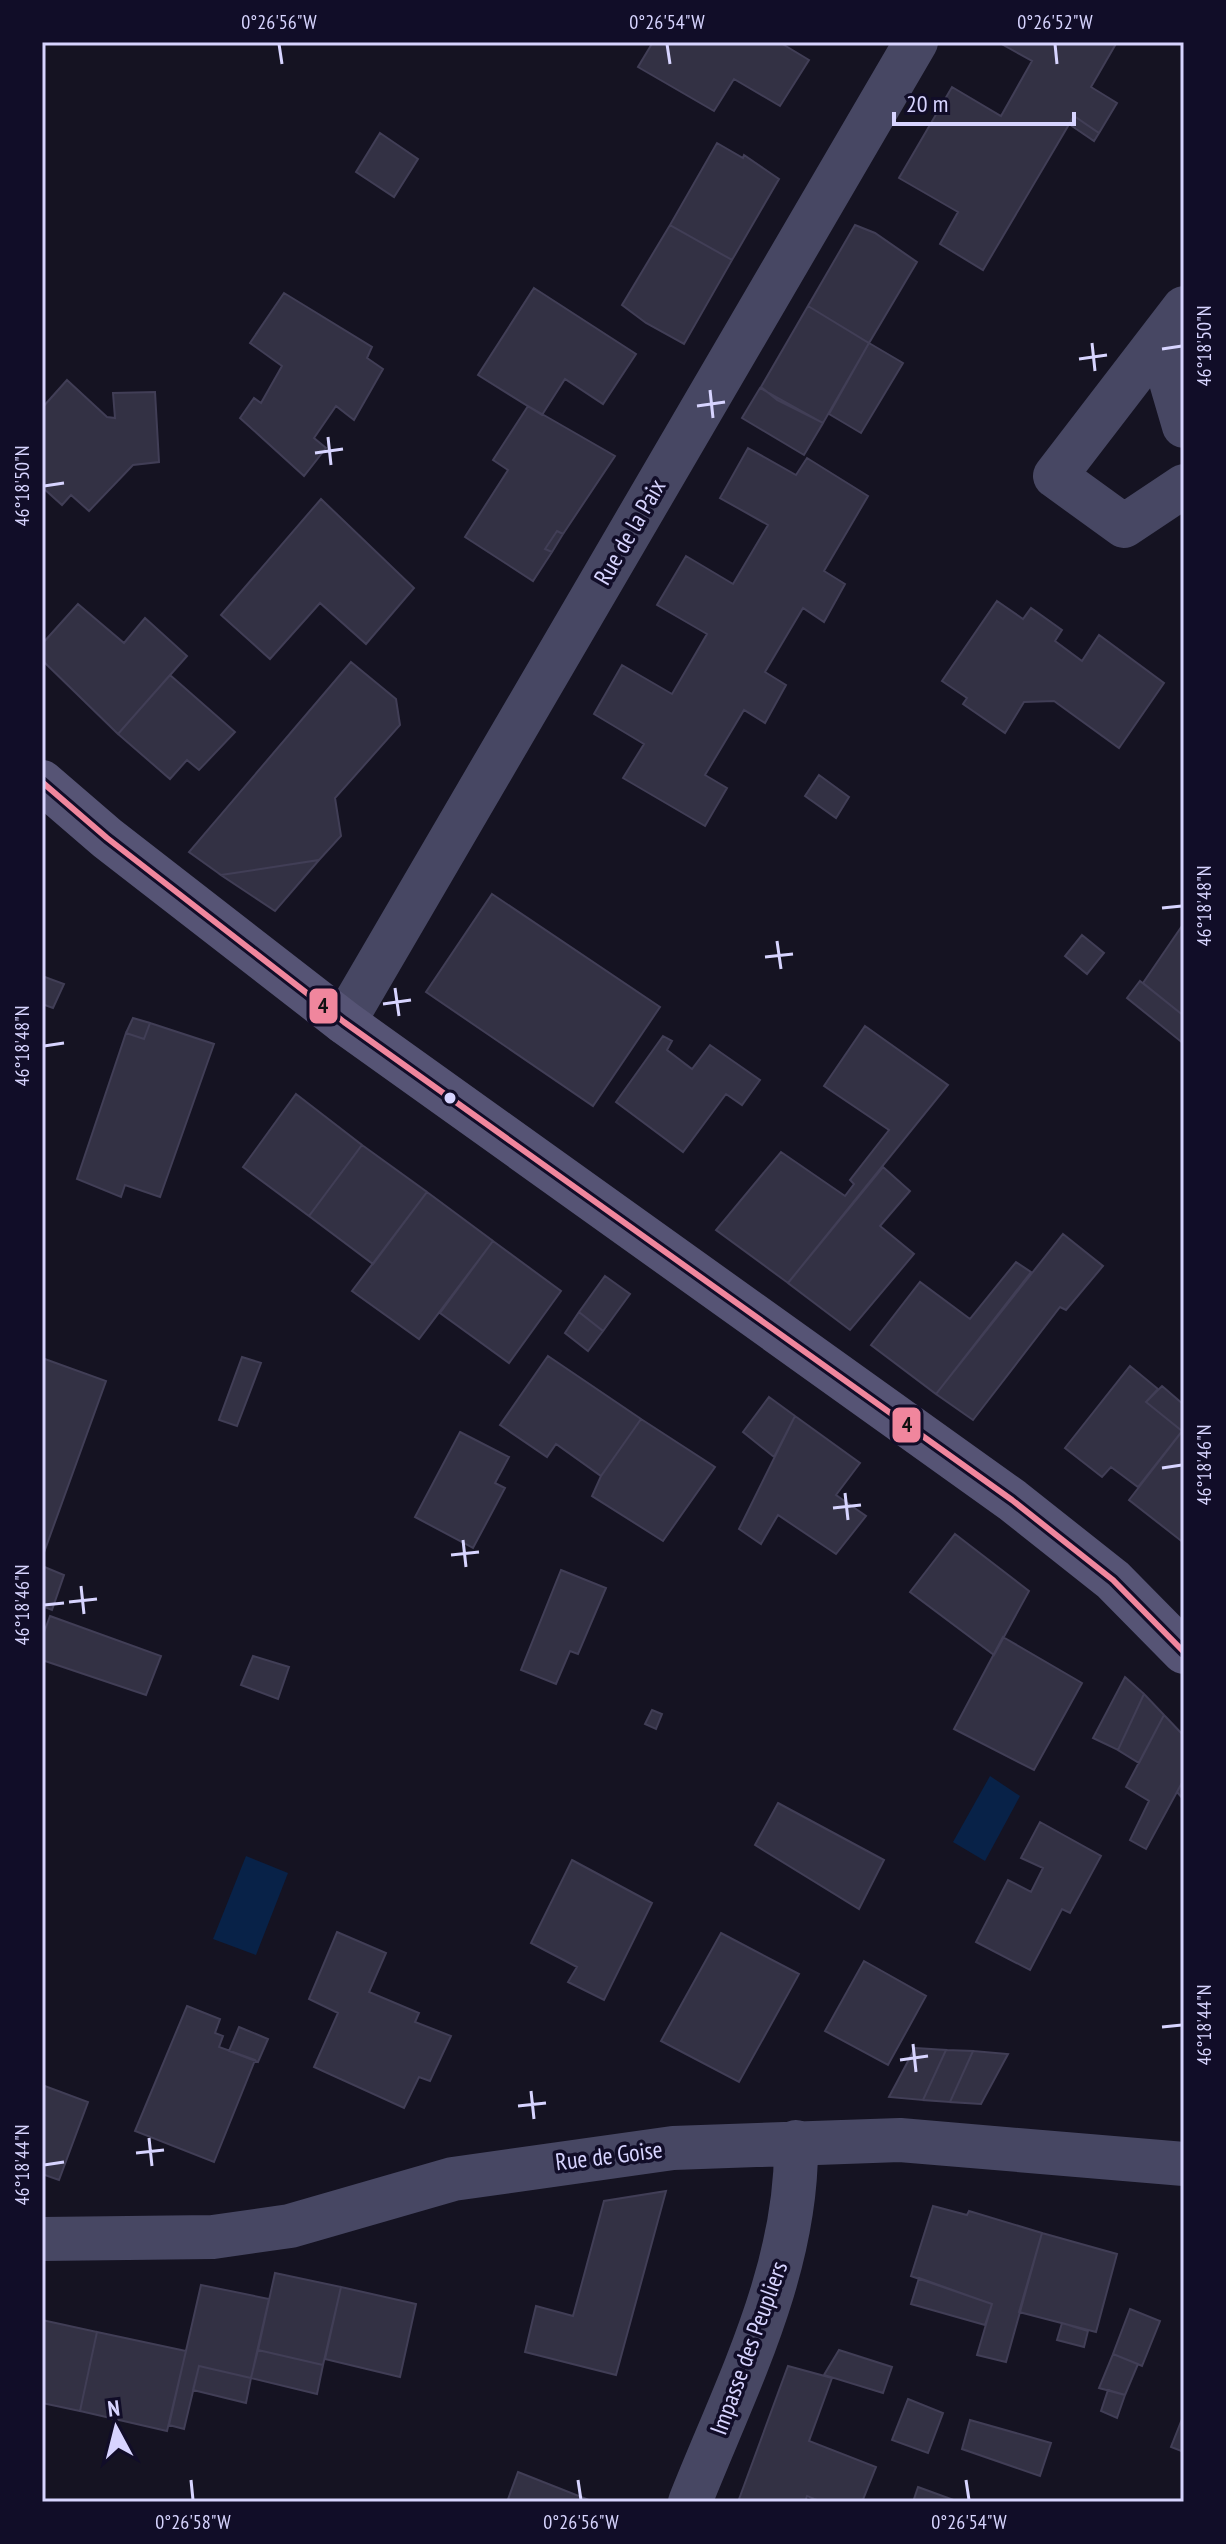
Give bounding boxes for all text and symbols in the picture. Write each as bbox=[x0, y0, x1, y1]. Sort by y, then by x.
text: 0°26'56"W bbox=[241, 9, 317, 35]
text: 0°26'54"W bbox=[629, 9, 705, 35]
text: 0°26'52"W bbox=[1017, 9, 1093, 35]
scale bar bbox=[894, 76, 1074, 126]
text: 20 m bbox=[906, 88, 948, 119]
text: 46°18'50"N bbox=[1191, 306, 1217, 386]
text: 46°18'50"N bbox=[9, 446, 35, 526]
street label: Rue de la Paix bbox=[587, 473, 672, 590]
text: 46°18'48"N bbox=[1191, 866, 1217, 946]
line badge: 4 bbox=[308, 987, 339, 1025]
text: 4 bbox=[318, 991, 329, 1019]
text: 46°18'48"N bbox=[9, 1006, 35, 1086]
unlabelled marker bbox=[442, 1090, 458, 1106]
line badge: 4 bbox=[891, 1406, 922, 1444]
text: 4 bbox=[902, 1410, 913, 1438]
text: 46°18'46"N bbox=[1191, 1425, 1217, 1505]
text: 46°18'46"N bbox=[9, 1565, 35, 1645]
text: 46°18'44"N bbox=[1191, 1985, 1217, 2065]
text: 46°18'44"N bbox=[9, 2125, 35, 2205]
street label: Rue de Goise bbox=[554, 2134, 664, 2177]
street label: Impasse des Peupliers bbox=[703, 2257, 794, 2439]
north arrow bbox=[76, 2388, 156, 2468]
text: N bbox=[106, 2394, 121, 2423]
text: 0°26'58"W bbox=[155, 2509, 231, 2535]
text: 0°26'56"W bbox=[543, 2509, 619, 2535]
text: 0°26'54"W bbox=[931, 2509, 1007, 2535]

